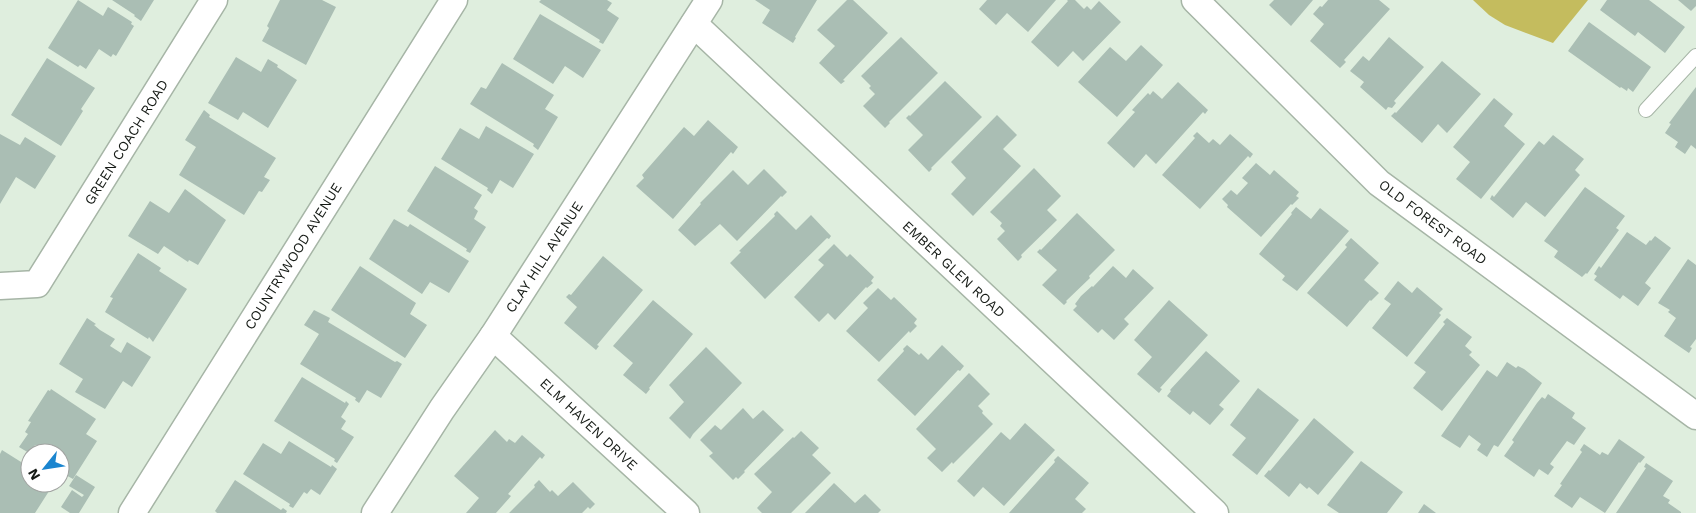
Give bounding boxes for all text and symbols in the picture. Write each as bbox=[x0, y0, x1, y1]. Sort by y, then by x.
street label: GREEN COACH ROAD bbox=[81, 77, 171, 207]
street label: OLD FOREST ROAD bbox=[1376, 176, 1490, 268]
street label: COUNTRYWOOD AVENUE bbox=[241, 180, 345, 332]
street label: CLAY HILL AVENUE bbox=[502, 198, 586, 315]
street label: EMBER GLEN ROAD bbox=[899, 217, 1009, 321]
street label: ELM HAVEN DRIVE bbox=[537, 375, 641, 473]
north arrow bbox=[20, 443, 70, 493]
text: N bbox=[24, 466, 43, 483]

